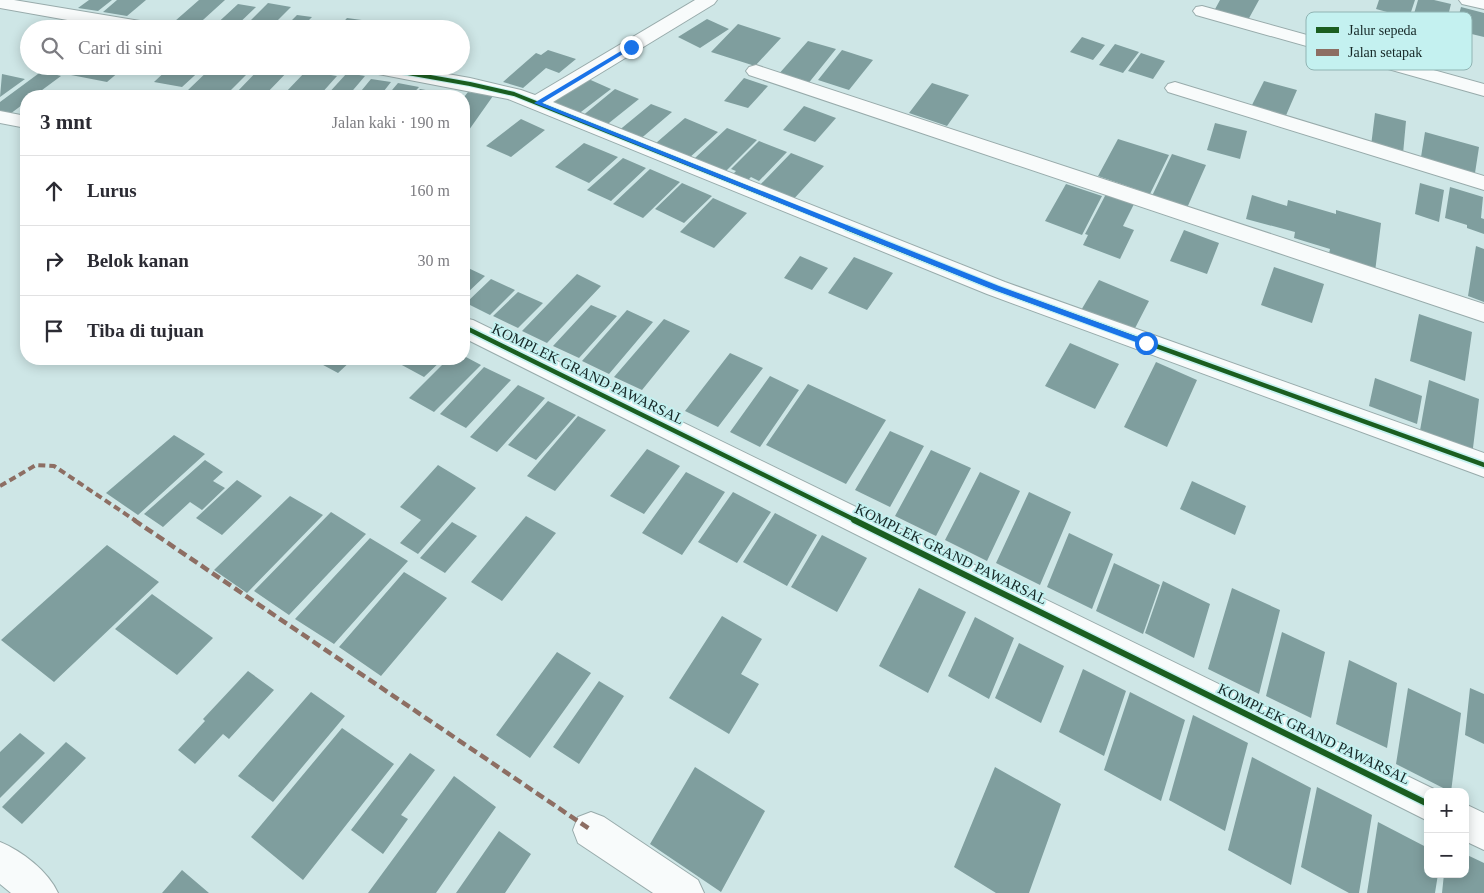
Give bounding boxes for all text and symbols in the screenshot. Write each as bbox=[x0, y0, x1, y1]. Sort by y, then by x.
legend bbox=[1306, 12, 1472, 70]
search box bbox=[20, 20, 470, 75]
text: Jalur sepeda bbox=[1348, 23, 1418, 38]
icon: search bbox=[38, 34, 66, 62]
route end bbox=[620, 36, 643, 59]
text: Cari di sini bbox=[78, 37, 162, 58]
text: Jalan setapak bbox=[1348, 45, 1422, 60]
text: 3 mnt bbox=[40, 110, 92, 134]
text: Jalan kaki · 190 m bbox=[332, 114, 450, 131]
icon: ahead bbox=[40, 177, 68, 205]
text: Lurus bbox=[87, 180, 137, 201]
text: 160 m bbox=[410, 182, 450, 199]
icon: right bbox=[40, 247, 68, 275]
text: Belok kanan bbox=[87, 250, 189, 271]
text: 30 m bbox=[418, 252, 450, 269]
icon: arrive bbox=[40, 317, 68, 345]
text: Tiba di tujuan bbox=[87, 320, 204, 341]
street label: KOMPLEK GRAND PAWARSAL bbox=[489, 320, 687, 428]
route start bbox=[1135, 332, 1158, 355]
street label: KOMPLEK GRAND PAWARSAL bbox=[852, 500, 1050, 608]
street label: KOMPLEK GRAND PAWARSAL bbox=[1215, 680, 1413, 788]
map controls bbox=[1424, 788, 1469, 878]
button: + bbox=[1424, 788, 1469, 833]
button: − bbox=[1424, 833, 1469, 878]

